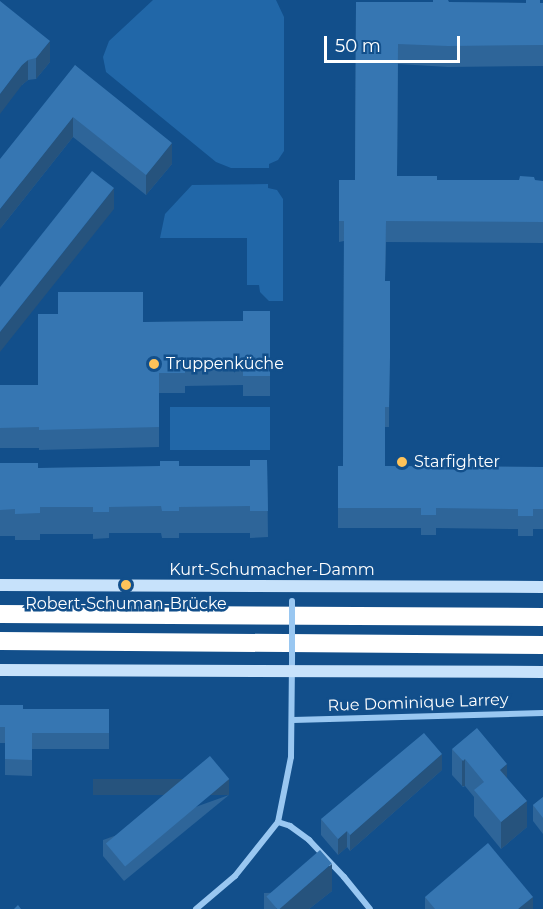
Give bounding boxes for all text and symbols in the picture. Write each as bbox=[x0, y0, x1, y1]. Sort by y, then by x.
scale bar bbox=[327, 24, 464, 62]
text: 50 m bbox=[335, 35, 381, 57]
place label: Truppenküche bbox=[166, 354, 284, 374]
marker: Truppenküche bbox=[147, 357, 161, 371]
place label: Starfighter bbox=[414, 452, 500, 472]
marker: Starfighter bbox=[395, 455, 409, 469]
street label: Kurt-Schumacher-Damm bbox=[169, 560, 375, 580]
marker: Robert-Schuman-Brücke bbox=[119, 578, 133, 592]
place label: Robert-Schuman-Brücke bbox=[25, 594, 227, 614]
street label: Rue Dominique Larrey bbox=[327, 690, 509, 716]

